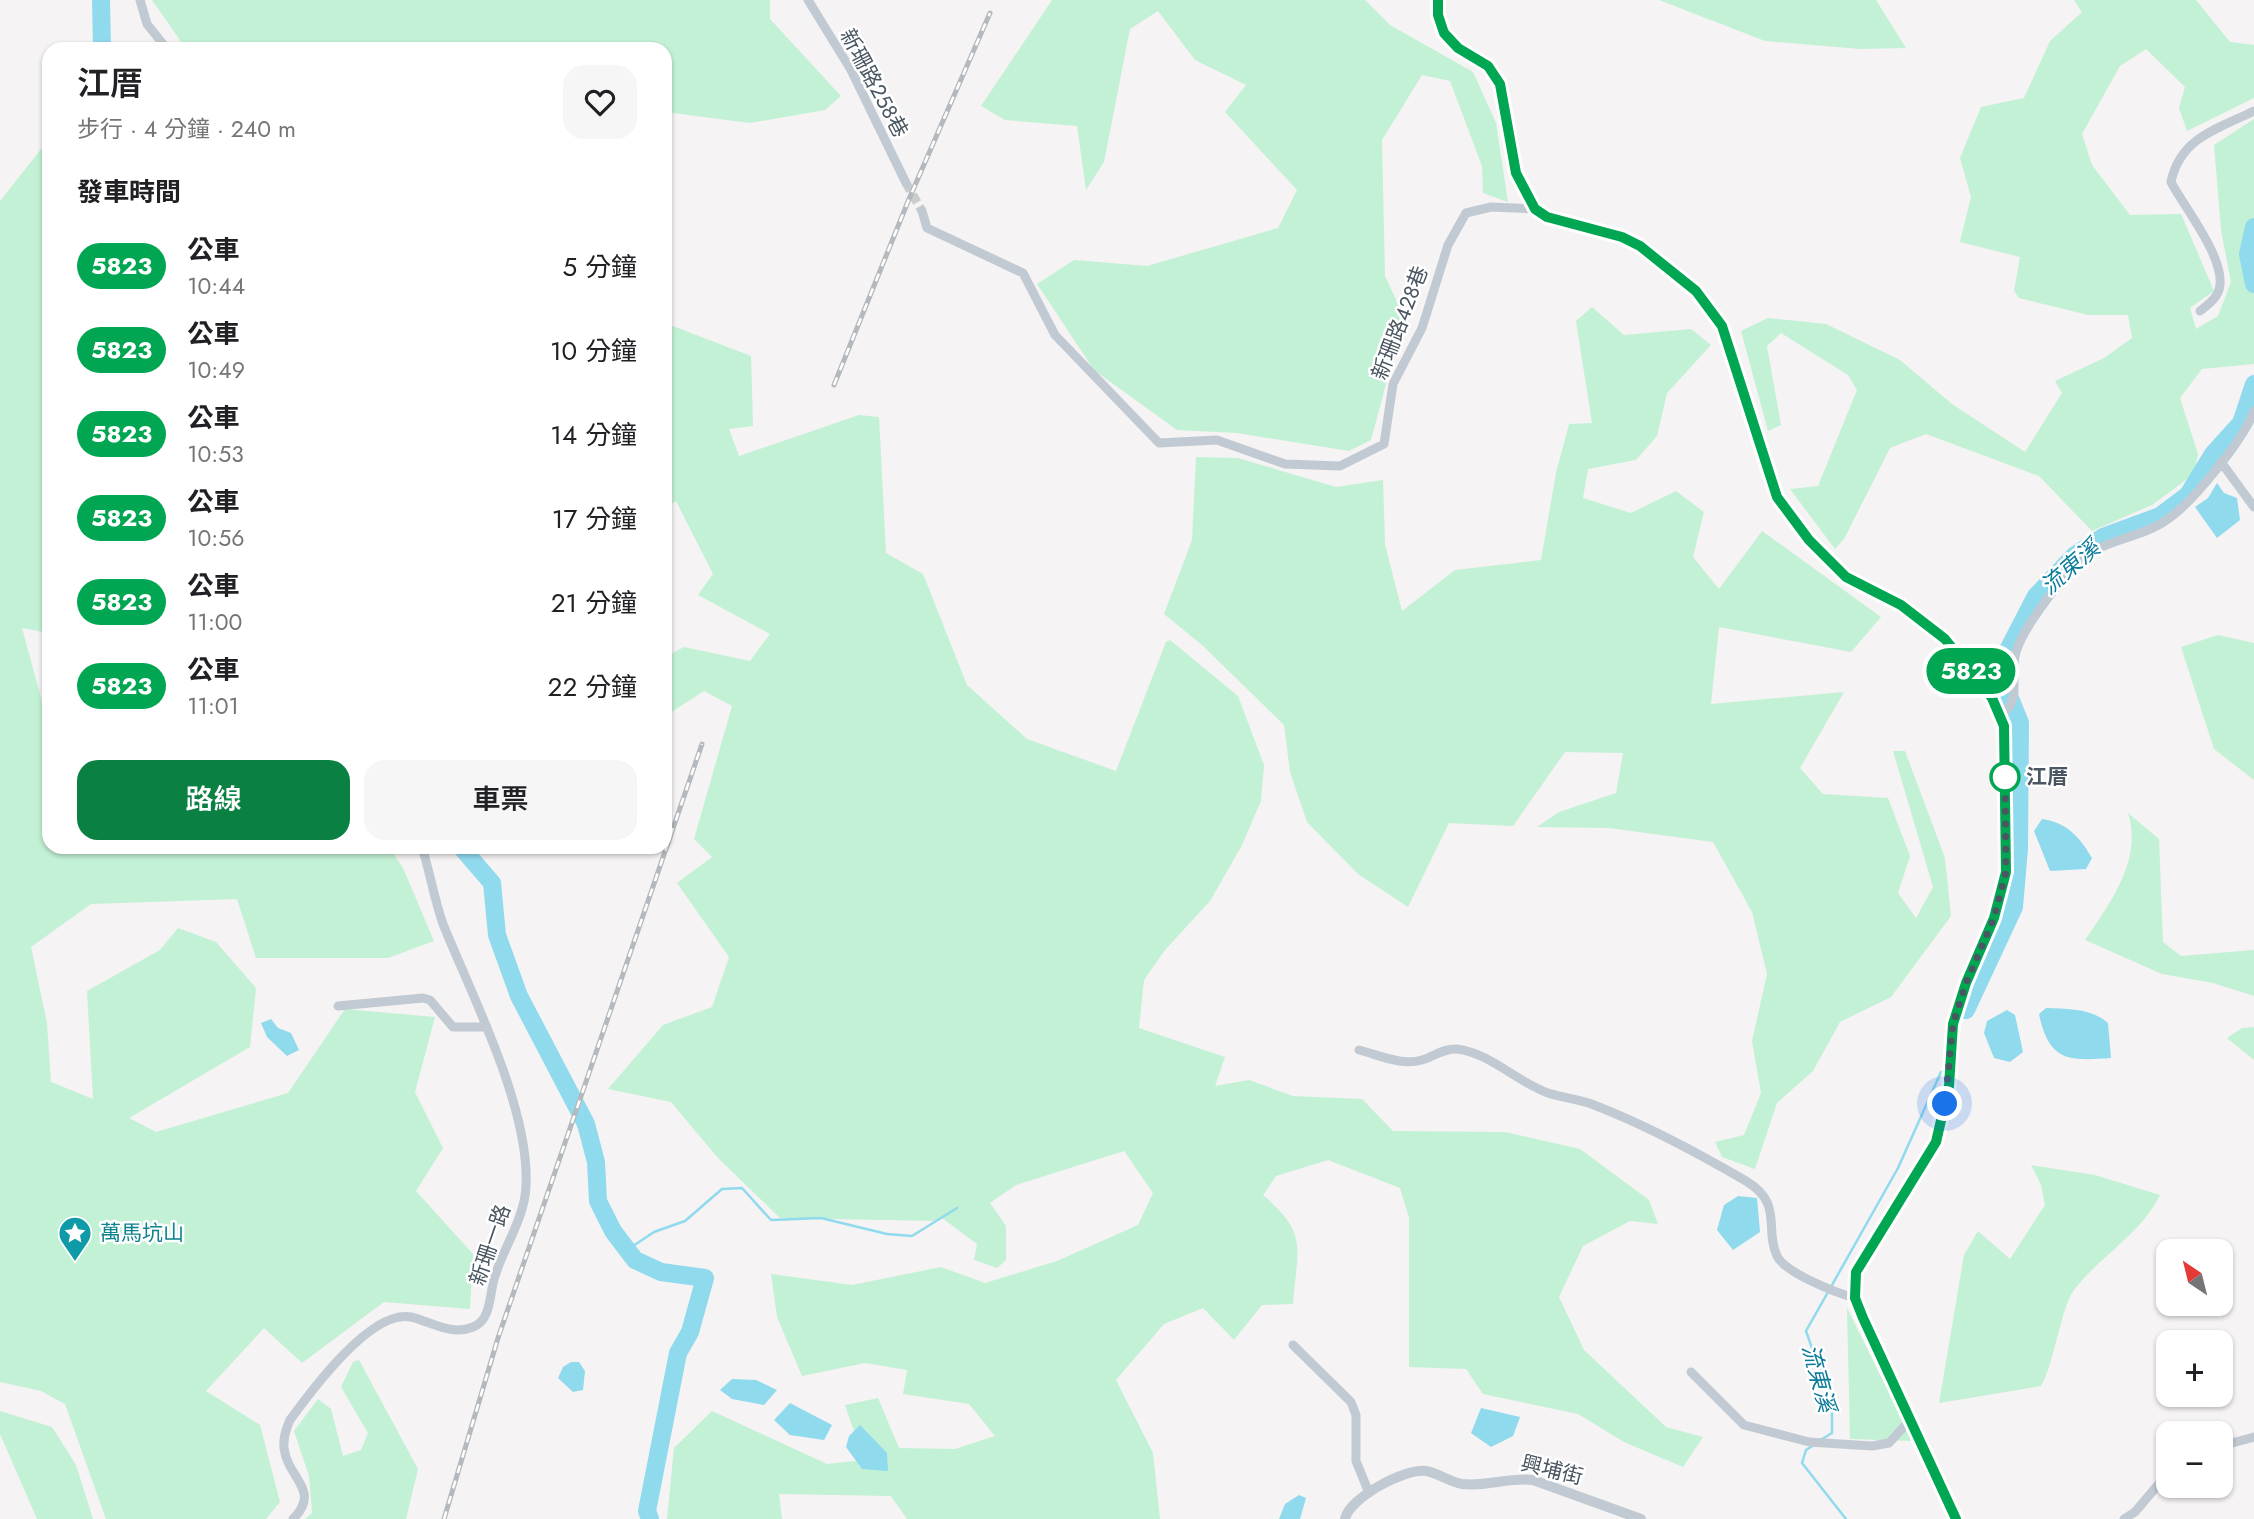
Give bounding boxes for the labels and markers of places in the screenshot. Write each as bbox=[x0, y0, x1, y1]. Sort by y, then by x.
marker: 江厝 bbox=[1990, 762, 2020, 792]
place label: 江厝 bbox=[2026, 762, 2068, 792]
place icon: 萬馬坑山 bbox=[56, 1214, 94, 1263]
place label: 萬馬坑山 bbox=[100, 1218, 184, 1248]

